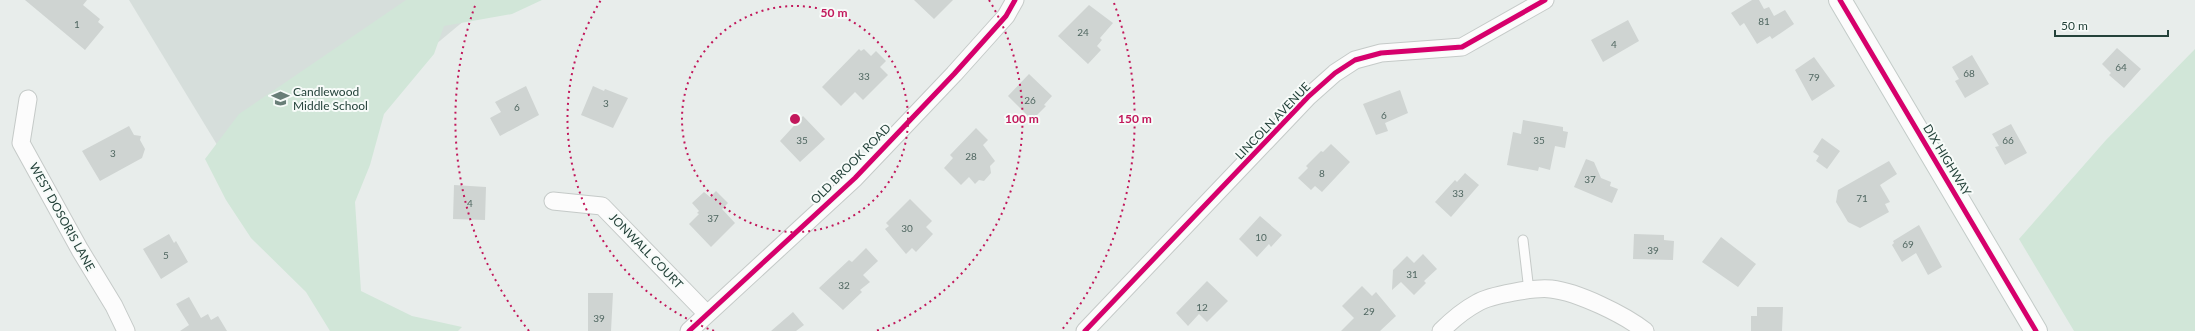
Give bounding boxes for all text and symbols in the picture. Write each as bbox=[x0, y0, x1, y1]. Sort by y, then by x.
text: 50 m bbox=[821, 5, 847, 20]
scale bar bbox=[2055, 12, 2168, 38]
house number: 81 bbox=[1758, 15, 1770, 27]
house number: 1 bbox=[74, 18, 80, 30]
text: 50 m bbox=[2061, 18, 2088, 33]
house number: 24 bbox=[1077, 26, 1089, 38]
house number: 4 bbox=[1611, 38, 1617, 50]
house number: 64 bbox=[2115, 61, 2127, 73]
house number: 68 bbox=[1963, 67, 1975, 79]
house number: 33 bbox=[858, 70, 870, 82]
house number: 79 bbox=[1808, 71, 1820, 83]
street label: LINCOLN AVENUE bbox=[1232, 79, 1313, 162]
place label: Candlewood Middle School bbox=[293, 84, 368, 113]
school or university icon: Candlewood Middle School bbox=[270, 89, 290, 109]
house number: 26 bbox=[1024, 94, 1036, 106]
house number: 3 bbox=[603, 97, 609, 109]
house number: 6 bbox=[514, 101, 520, 113]
house number: 6 bbox=[1381, 109, 1387, 121]
text: 100 m bbox=[1005, 111, 1039, 126]
text: 150 m bbox=[1118, 111, 1152, 126]
centre of rings bbox=[788, 112, 802, 126]
street label: OLD BROOK ROAD bbox=[807, 120, 894, 207]
street label: DIX HIGHWAY bbox=[1920, 121, 1975, 199]
house number: 35 bbox=[796, 134, 808, 146]
house number: 35 bbox=[1533, 134, 1545, 146]
house number: 66 bbox=[2002, 134, 2014, 146]
house number: 3 bbox=[110, 147, 116, 159]
house number: 28 bbox=[965, 150, 977, 162]
street label: WEST DOSORIS LANE bbox=[26, 160, 98, 274]
house number: 8 bbox=[1319, 167, 1325, 179]
house number: 37 bbox=[1584, 173, 1596, 185]
house number: 33 bbox=[1452, 187, 1464, 199]
house number: 71 bbox=[1856, 192, 1868, 204]
house number: 4 bbox=[467, 197, 473, 209]
street label: JONWALL COURT bbox=[606, 210, 686, 292]
house number: 37 bbox=[707, 212, 719, 224]
house number: 30 bbox=[901, 222, 913, 234]
house number: 10 bbox=[1255, 231, 1267, 243]
house number: 69 bbox=[1902, 238, 1914, 250]
house number: 39 bbox=[1647, 244, 1659, 256]
house number: 5 bbox=[163, 249, 169, 261]
house number: 31 bbox=[1406, 268, 1418, 280]
house number: 32 bbox=[838, 279, 850, 291]
house number: 12 bbox=[1196, 301, 1208, 313]
house number: 29 bbox=[1363, 305, 1375, 317]
house number: 39 bbox=[593, 312, 605, 324]

